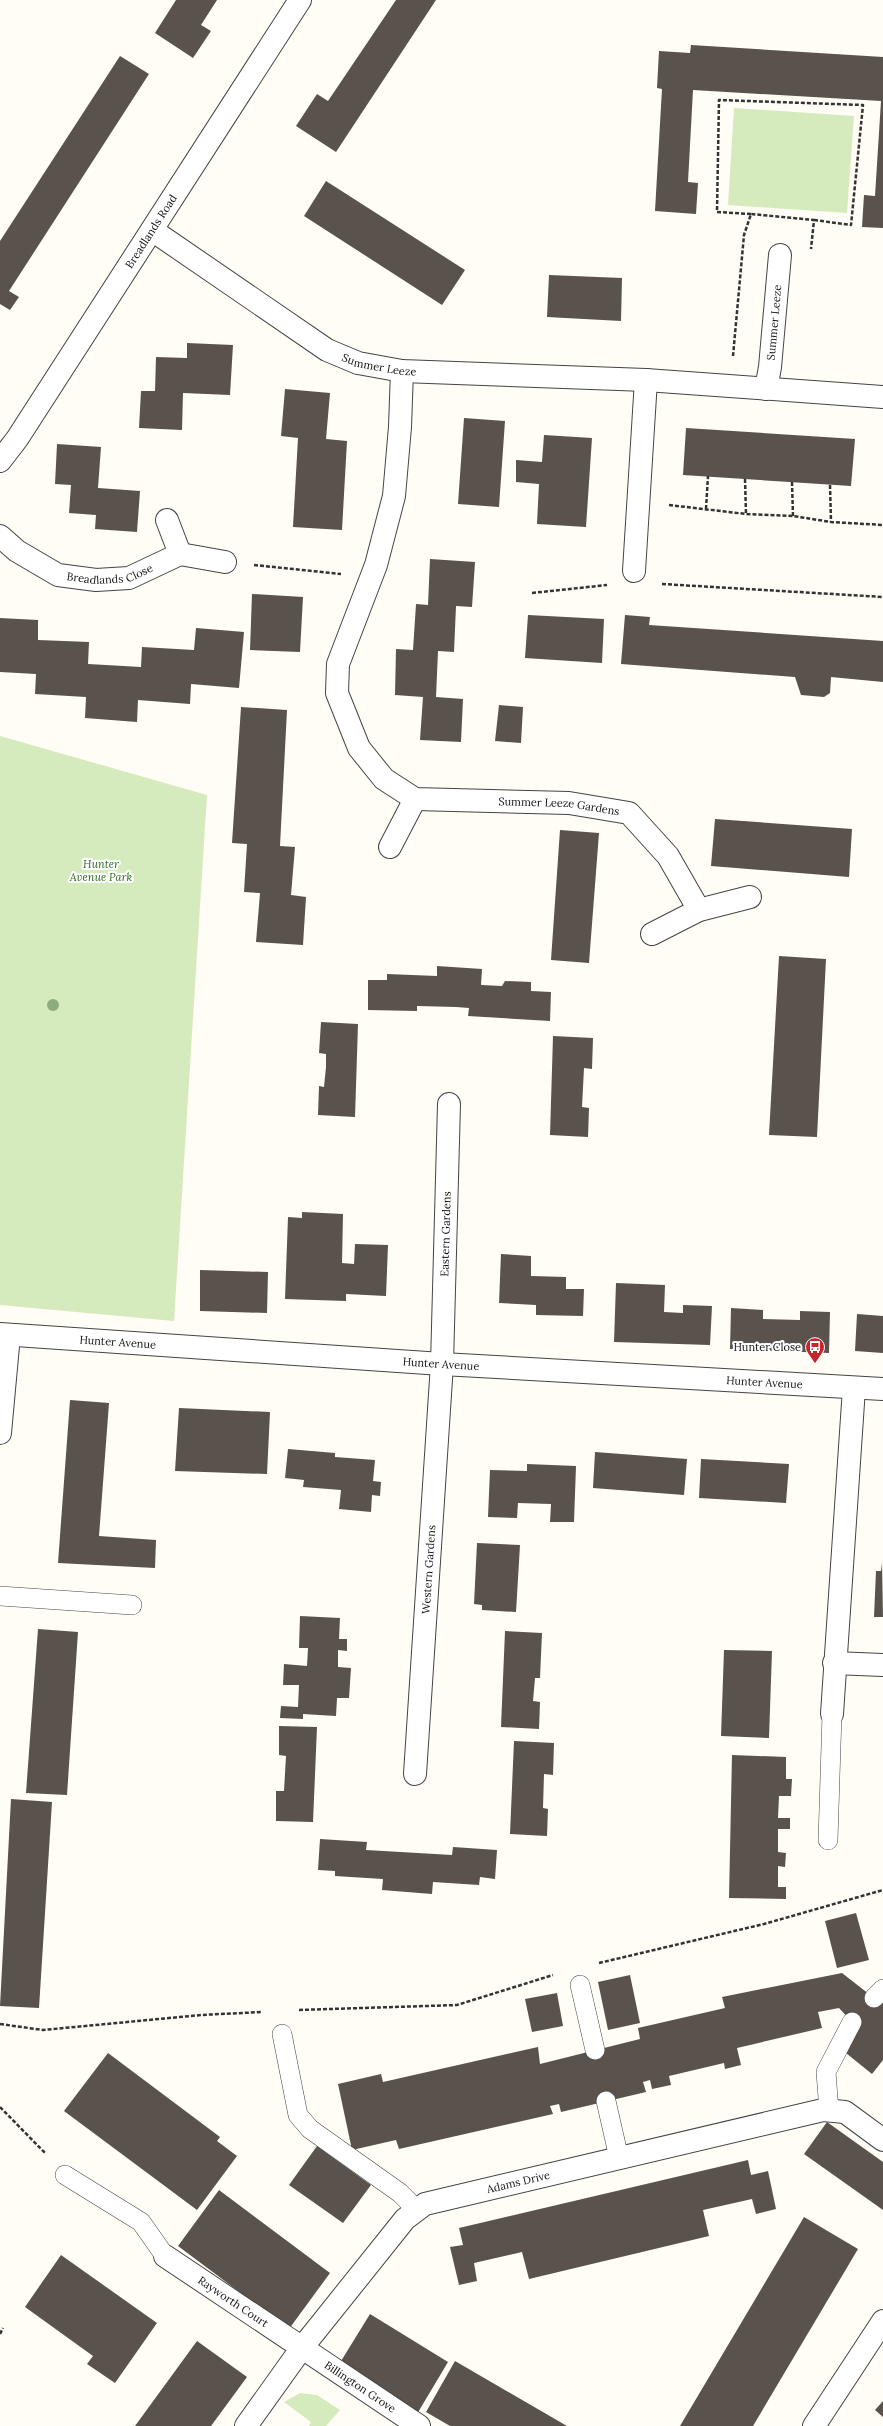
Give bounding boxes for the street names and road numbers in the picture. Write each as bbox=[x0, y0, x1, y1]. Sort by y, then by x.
street label: Breadlands Road bbox=[122, 191, 180, 271]
street label: Summer Leeze bbox=[764, 284, 784, 361]
street label: Summer Leeze bbox=[340, 350, 417, 379]
street label: Breadlands Close bbox=[66, 561, 155, 587]
street label: Summer Leeze Gardens bbox=[498, 794, 621, 818]
street label: Eastern Gardens bbox=[437, 1191, 454, 1277]
street label: Hunter Avenue bbox=[79, 1332, 157, 1352]
street label: Hunter Avenue bbox=[402, 1354, 480, 1373]
street label: Hunter Avenue bbox=[726, 1373, 803, 1391]
street label: Western Gardens bbox=[419, 1524, 438, 1614]
street label: Adams Drive bbox=[484, 2168, 551, 2196]
street label: Rayworth Court bbox=[195, 2273, 272, 2331]
street label: Billington Grove bbox=[322, 2358, 399, 2416]

